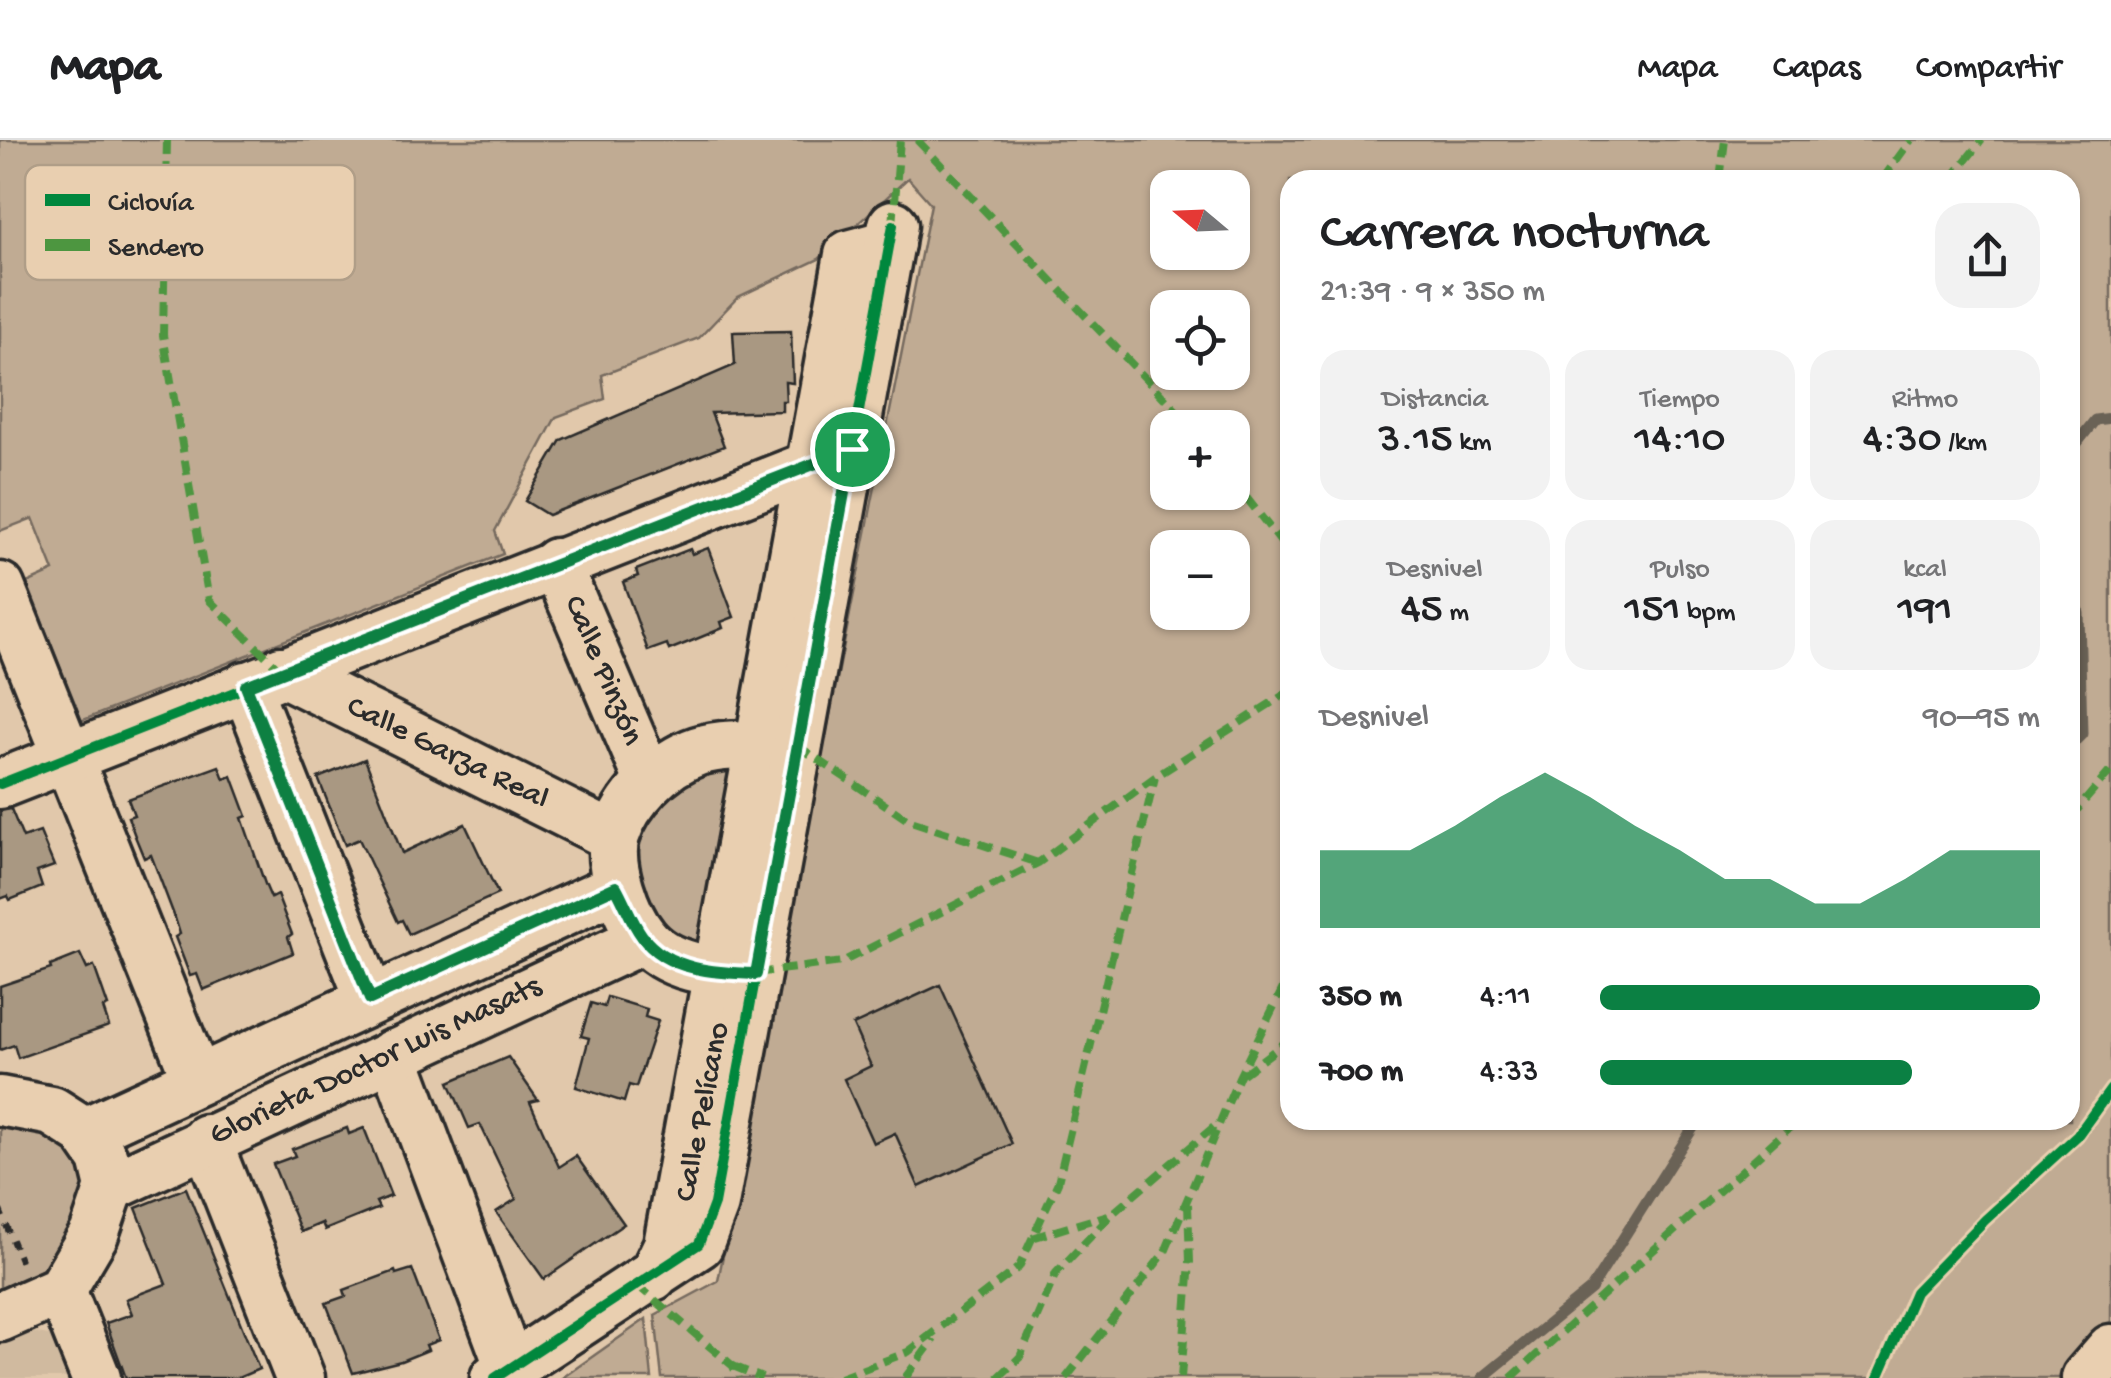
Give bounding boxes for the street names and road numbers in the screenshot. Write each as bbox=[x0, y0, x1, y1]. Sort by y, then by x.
street label: Calle Pinzón bbox=[553, 590, 651, 752]
street label: Calle Garza Real bbox=[340, 689, 554, 819]
street label: Glorieta Doctor Luis Masats bbox=[204, 968, 549, 1156]
street label: Calle Pelícano bbox=[668, 1019, 740, 1205]

